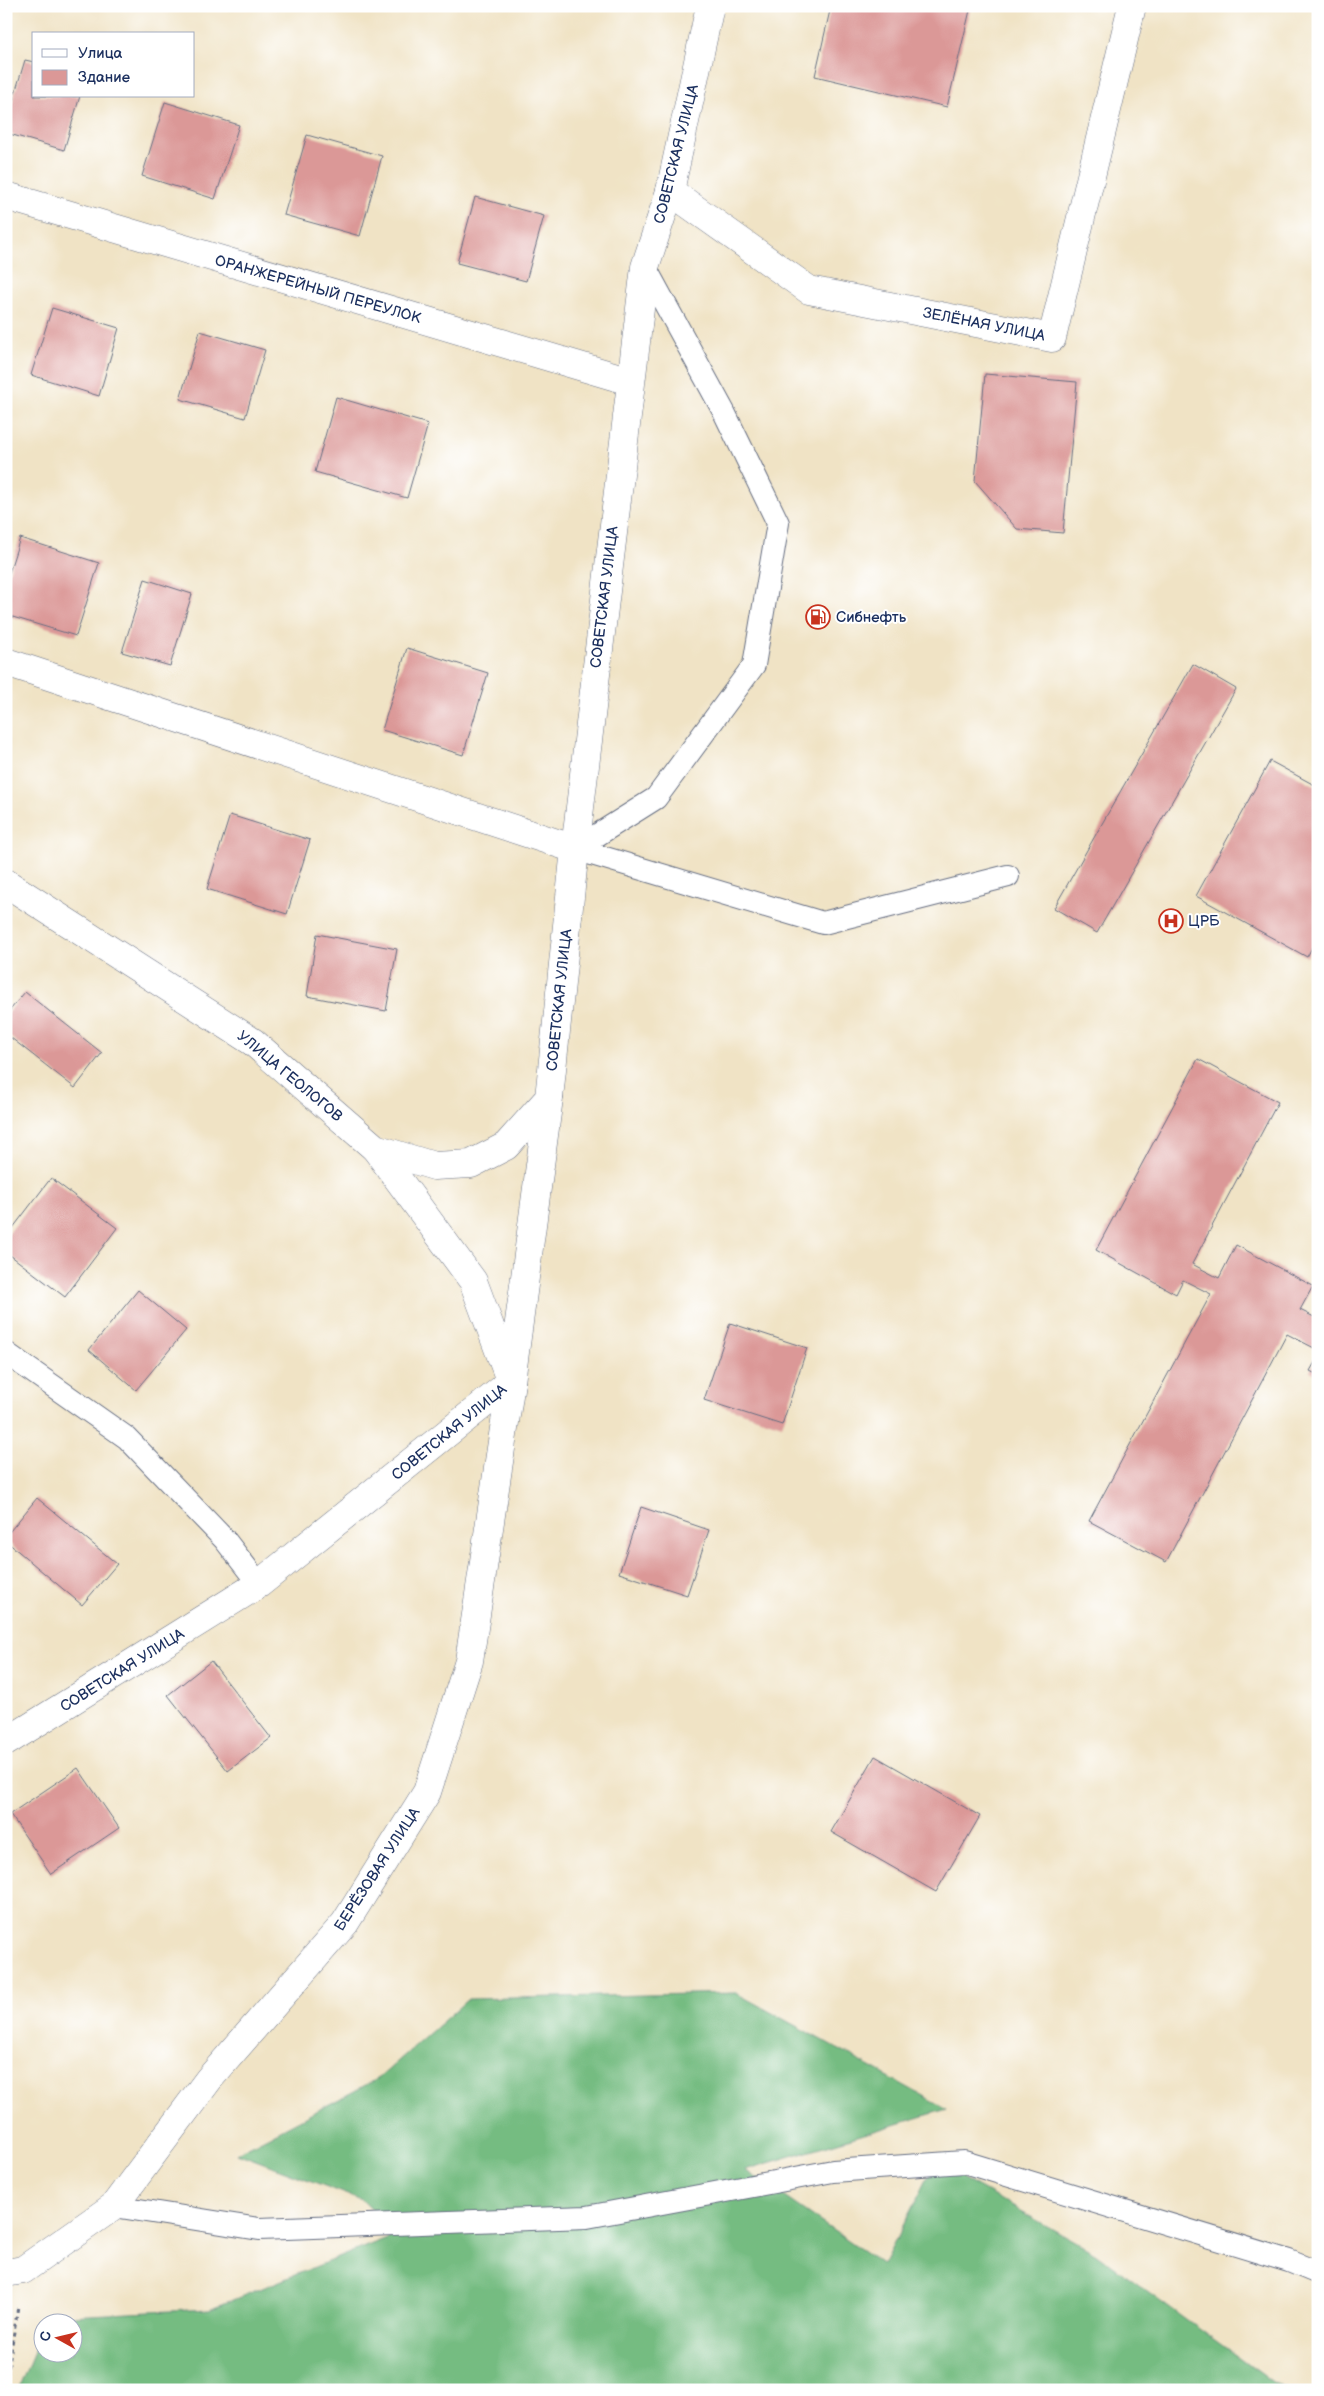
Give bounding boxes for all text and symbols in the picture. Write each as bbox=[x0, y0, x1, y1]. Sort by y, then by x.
legend bbox=[32, 32, 195, 98]
text: Улица bbox=[78, 44, 123, 63]
text: Здание bbox=[78, 68, 130, 87]
street label: СОВЕТСКАЯ УЛИЦА bbox=[650, 82, 703, 226]
street label: ОРАНЖЕРЕЙНЫЙ ПЕРЕУЛОК bbox=[213, 251, 423, 328]
street label: ЗЕЛЁНАЯ УЛИЦА bbox=[921, 303, 1047, 346]
street label: СОВЕТСКАЯ УЛИЦА bbox=[586, 524, 623, 669]
fuel station icon: Сибнефть bbox=[805, 604, 831, 630]
place label: Сибнефть bbox=[836, 608, 907, 627]
hospital icon: ЦРБ bbox=[1158, 908, 1184, 934]
place label: ЦРБ bbox=[1188, 912, 1220, 931]
street label: СОВЕТСКАЯ УЛИЦА bbox=[543, 927, 576, 1072]
street label: УЛИЦА ГЕОЛОГОВ bbox=[233, 1027, 347, 1126]
street label: СОВЕТСКАЯ УЛИЦА bbox=[388, 1380, 511, 1485]
street label: СОВЕТСКАЯ УЛИЦА bbox=[57, 1624, 189, 1716]
street label: БЕРЁЗОВАЯ УЛИЦА bbox=[330, 1803, 425, 1935]
north arrow bbox=[32, 2314, 82, 2364]
text: С bbox=[37, 2330, 55, 2342]

